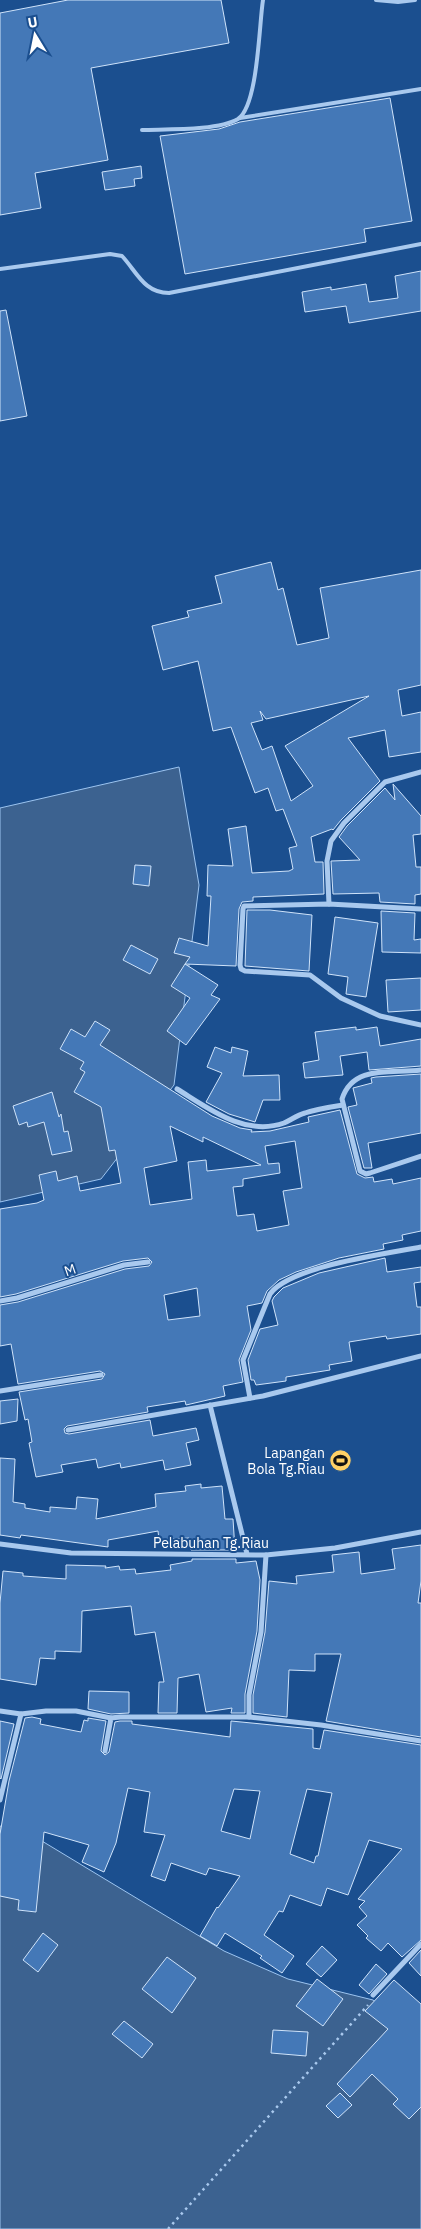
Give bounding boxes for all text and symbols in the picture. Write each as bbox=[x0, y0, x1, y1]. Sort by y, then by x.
north arrow bbox=[10, 10, 60, 60]
text: U bbox=[26, 12, 39, 32]
street label: M bbox=[62, 1260, 78, 1280]
place label: Lapangan Bola Tg.Riau bbox=[247, 1444, 325, 1478]
sports icon: Lapangan Bola Tg.Riau bbox=[329, 1449, 353, 1473]
street label: Pelabuhan Tg.Riau bbox=[153, 1534, 269, 1552]

